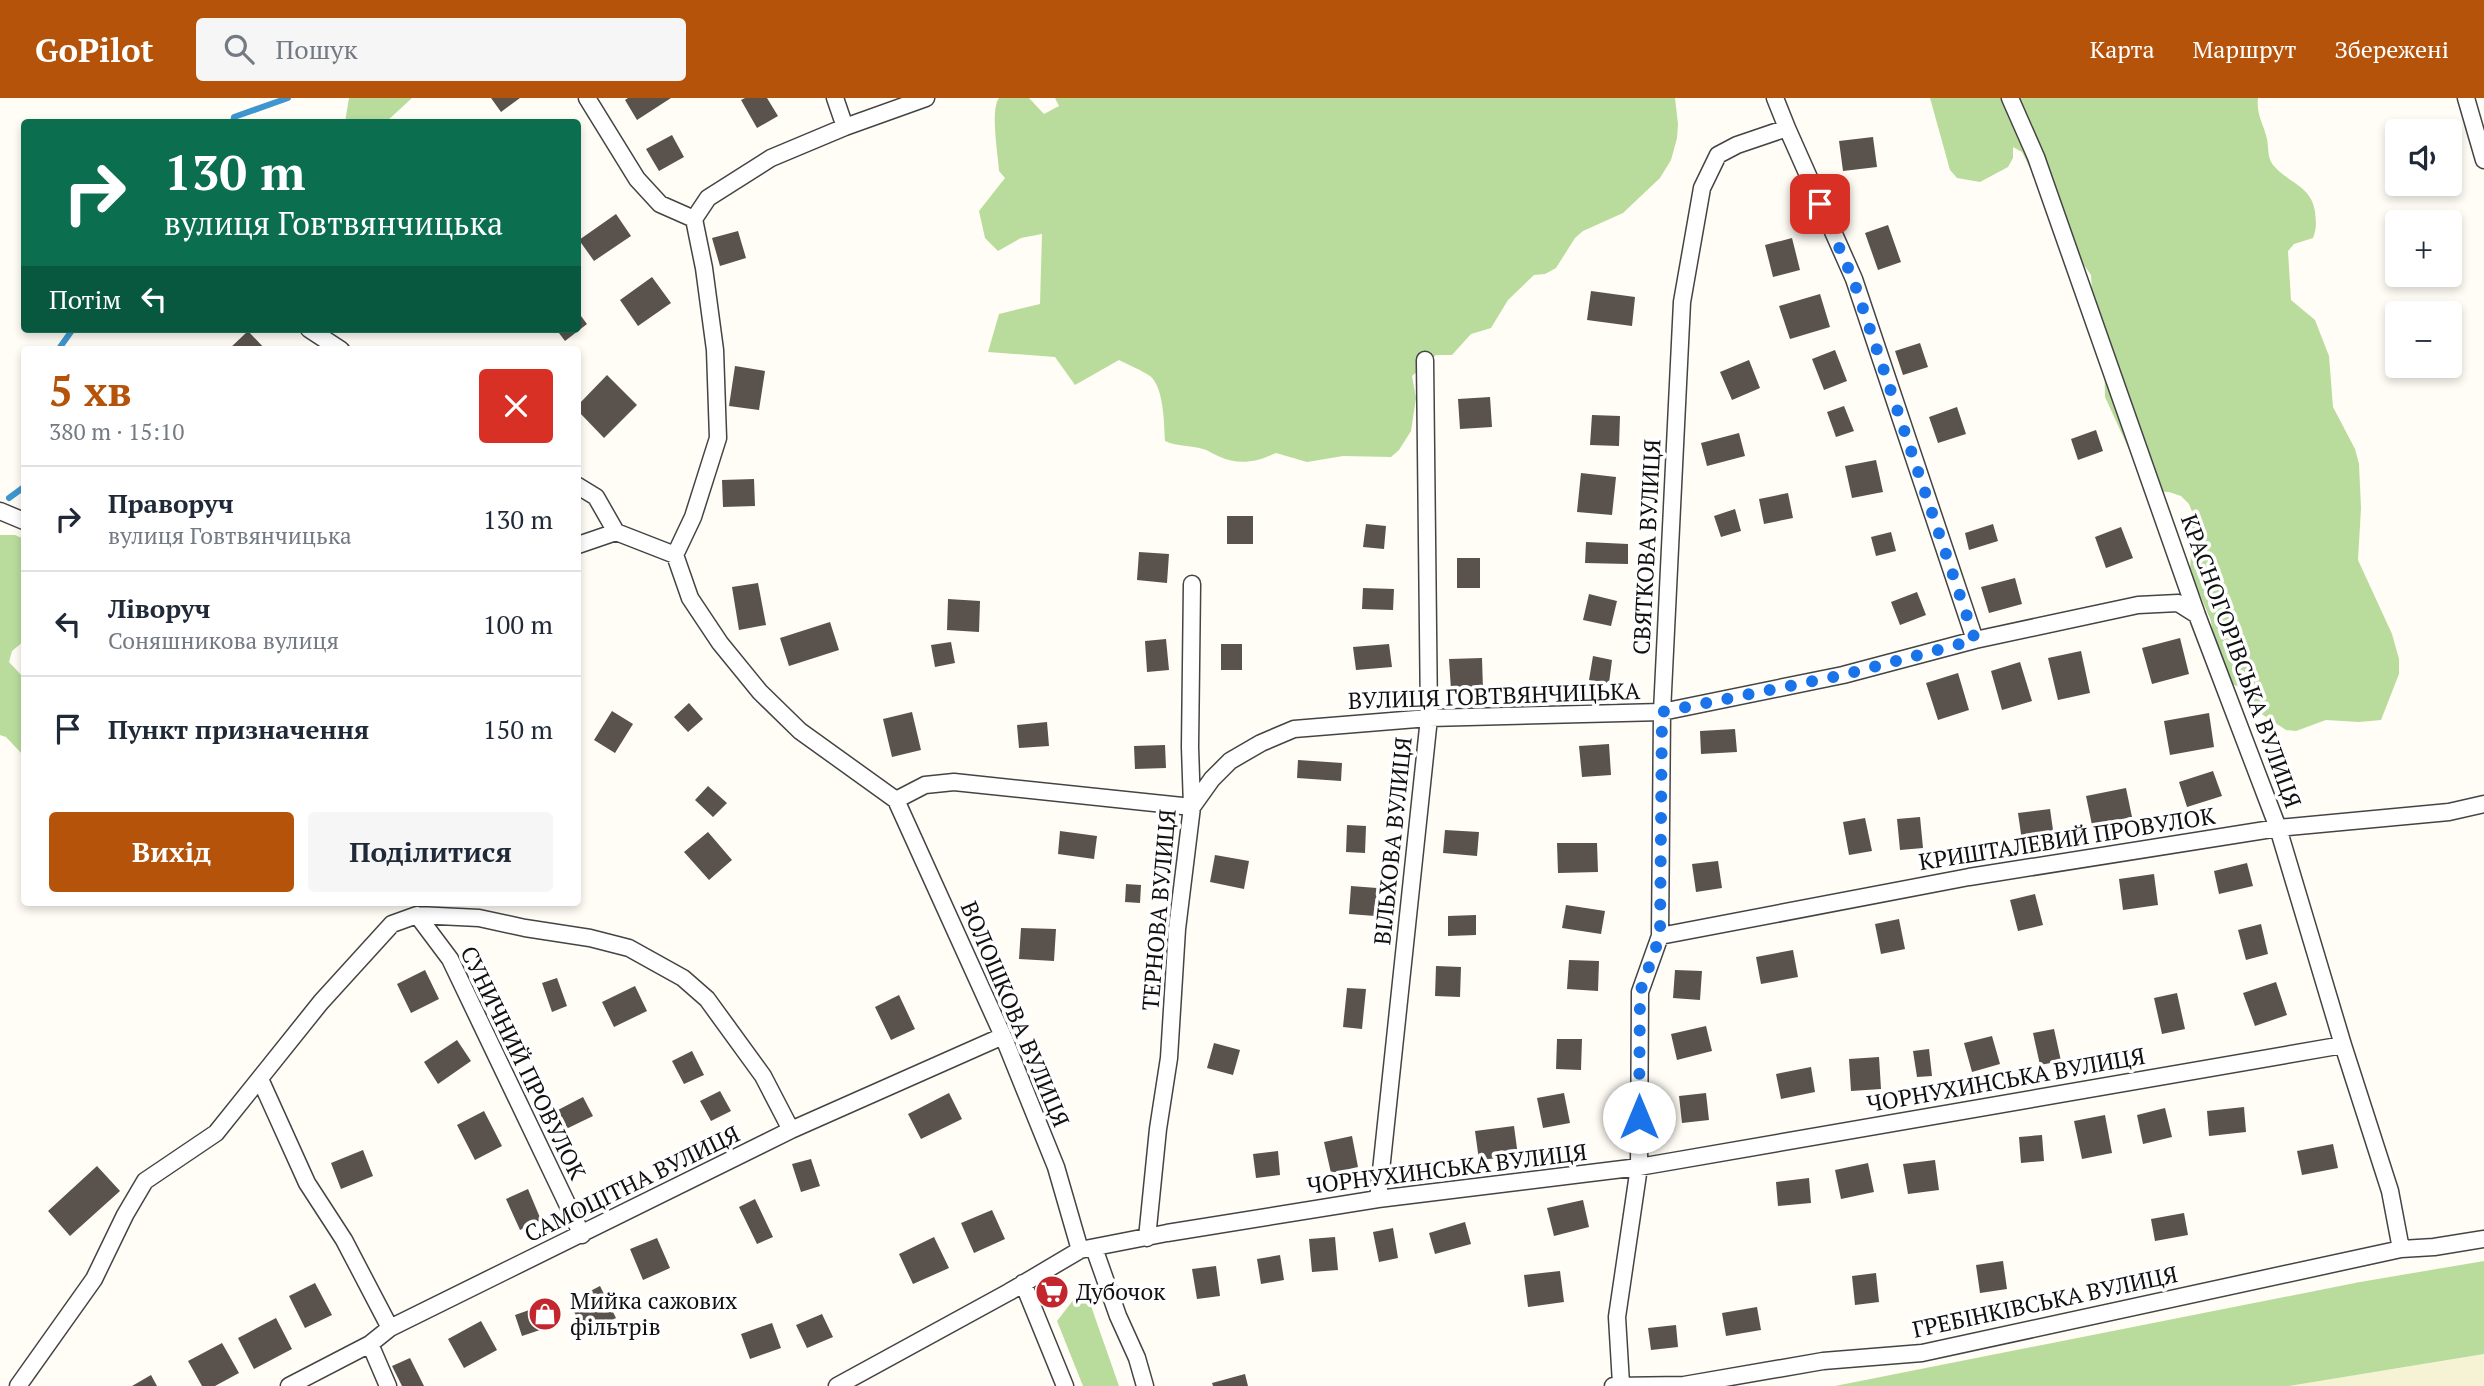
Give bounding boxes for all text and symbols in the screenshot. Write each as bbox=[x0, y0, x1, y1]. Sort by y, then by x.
search box bbox=[196, 18, 686, 81]
text: GoPilot bbox=[35, 28, 154, 71]
icon: search bbox=[220, 30, 258, 68]
text: Пошук bbox=[276, 32, 357, 66]
text: Карта bbox=[2090, 33, 2155, 65]
text: Маршрут bbox=[2193, 33, 2296, 65]
text: Збережені bbox=[2334, 33, 2449, 65]
map controls bbox=[2385, 119, 2462, 378]
button: sound bbox=[2385, 119, 2462, 196]
text: 130 m bbox=[164, 139, 306, 204]
icon: right bbox=[49, 147, 140, 238]
pin bbox=[1790, 174, 1850, 234]
icon: arrive bbox=[1801, 185, 1839, 223]
text: вулиця Говтвянчицька bbox=[164, 202, 503, 244]
button: + bbox=[2385, 210, 2462, 287]
icon: left bbox=[135, 280, 173, 318]
text: Потім bbox=[49, 282, 121, 316]
button: − bbox=[2385, 301, 2462, 378]
text: 5 хв bbox=[49, 362, 132, 418]
button: close bbox=[479, 369, 553, 443]
text: 380 m · 15:10 bbox=[49, 416, 184, 447]
street label: СВЯТКОВА ВУЛИЦЯ bbox=[1625, 438, 1668, 656]
text: Праворуч bbox=[108, 486, 234, 520]
icon: right bbox=[49, 500, 87, 538]
text: 130 m bbox=[483, 502, 553, 536]
street label: КРАСНОГОРІВСЬКА ВУЛИЦЯ bbox=[2174, 510, 2309, 812]
text: вулиця Говтвянчицька bbox=[108, 520, 352, 551]
text: Ліворуч bbox=[108, 591, 211, 625]
icon: left bbox=[49, 605, 87, 643]
text: 100 m bbox=[483, 607, 553, 641]
text: Соняшникова вулиця bbox=[108, 625, 339, 656]
street label: ВУЛИЦЯ ГОВТВЯНЧИЦЬКА bbox=[1347, 675, 1641, 716]
icon: arrive bbox=[49, 710, 87, 748]
text: Пункт призначення bbox=[108, 712, 369, 746]
text: 150 m bbox=[483, 712, 553, 746]
street label: ВІЛЬХОВА ВУЛИЦЯ bbox=[1366, 735, 1419, 946]
street label: КРИШТАЛЕВИЙ ПРОВУЛОК bbox=[1917, 800, 2217, 877]
street label: ТЕРНОВА ВУЛИЦЯ bbox=[1134, 808, 1183, 1012]
button: Вихід bbox=[49, 812, 294, 892]
button: Поділитися bbox=[308, 812, 553, 892]
street label: ВОЛОШКОВА ВУЛИЦЯ bbox=[954, 896, 1077, 1131]
street label: СУНИЧНИЙ ПРОВУЛОК bbox=[453, 941, 594, 1185]
street label: ЧОРНУХИНСЬКА ВУЛИЦЯ bbox=[1865, 1040, 2147, 1119]
position arrow bbox=[1602, 1080, 1676, 1154]
street label: САМОЦІТНА ВУЛИЦЯ bbox=[519, 1118, 744, 1249]
street label: ЧОРНУХИНСЬКА ВУЛИЦЯ bbox=[1305, 1136, 1589, 1201]
street label: ГРЕБІНКІВСЬКА ВУЛИЦЯ bbox=[1910, 1258, 2180, 1345]
supermarket icon: Дубочок bbox=[1033, 1273, 1071, 1311]
place label: Дубочок bbox=[1076, 1276, 1166, 1307]
place label: Мийка сажових фільтрів bbox=[570, 1285, 737, 1342]
shop icon: Мийка сажових фільтрів bbox=[526, 1295, 564, 1333]

